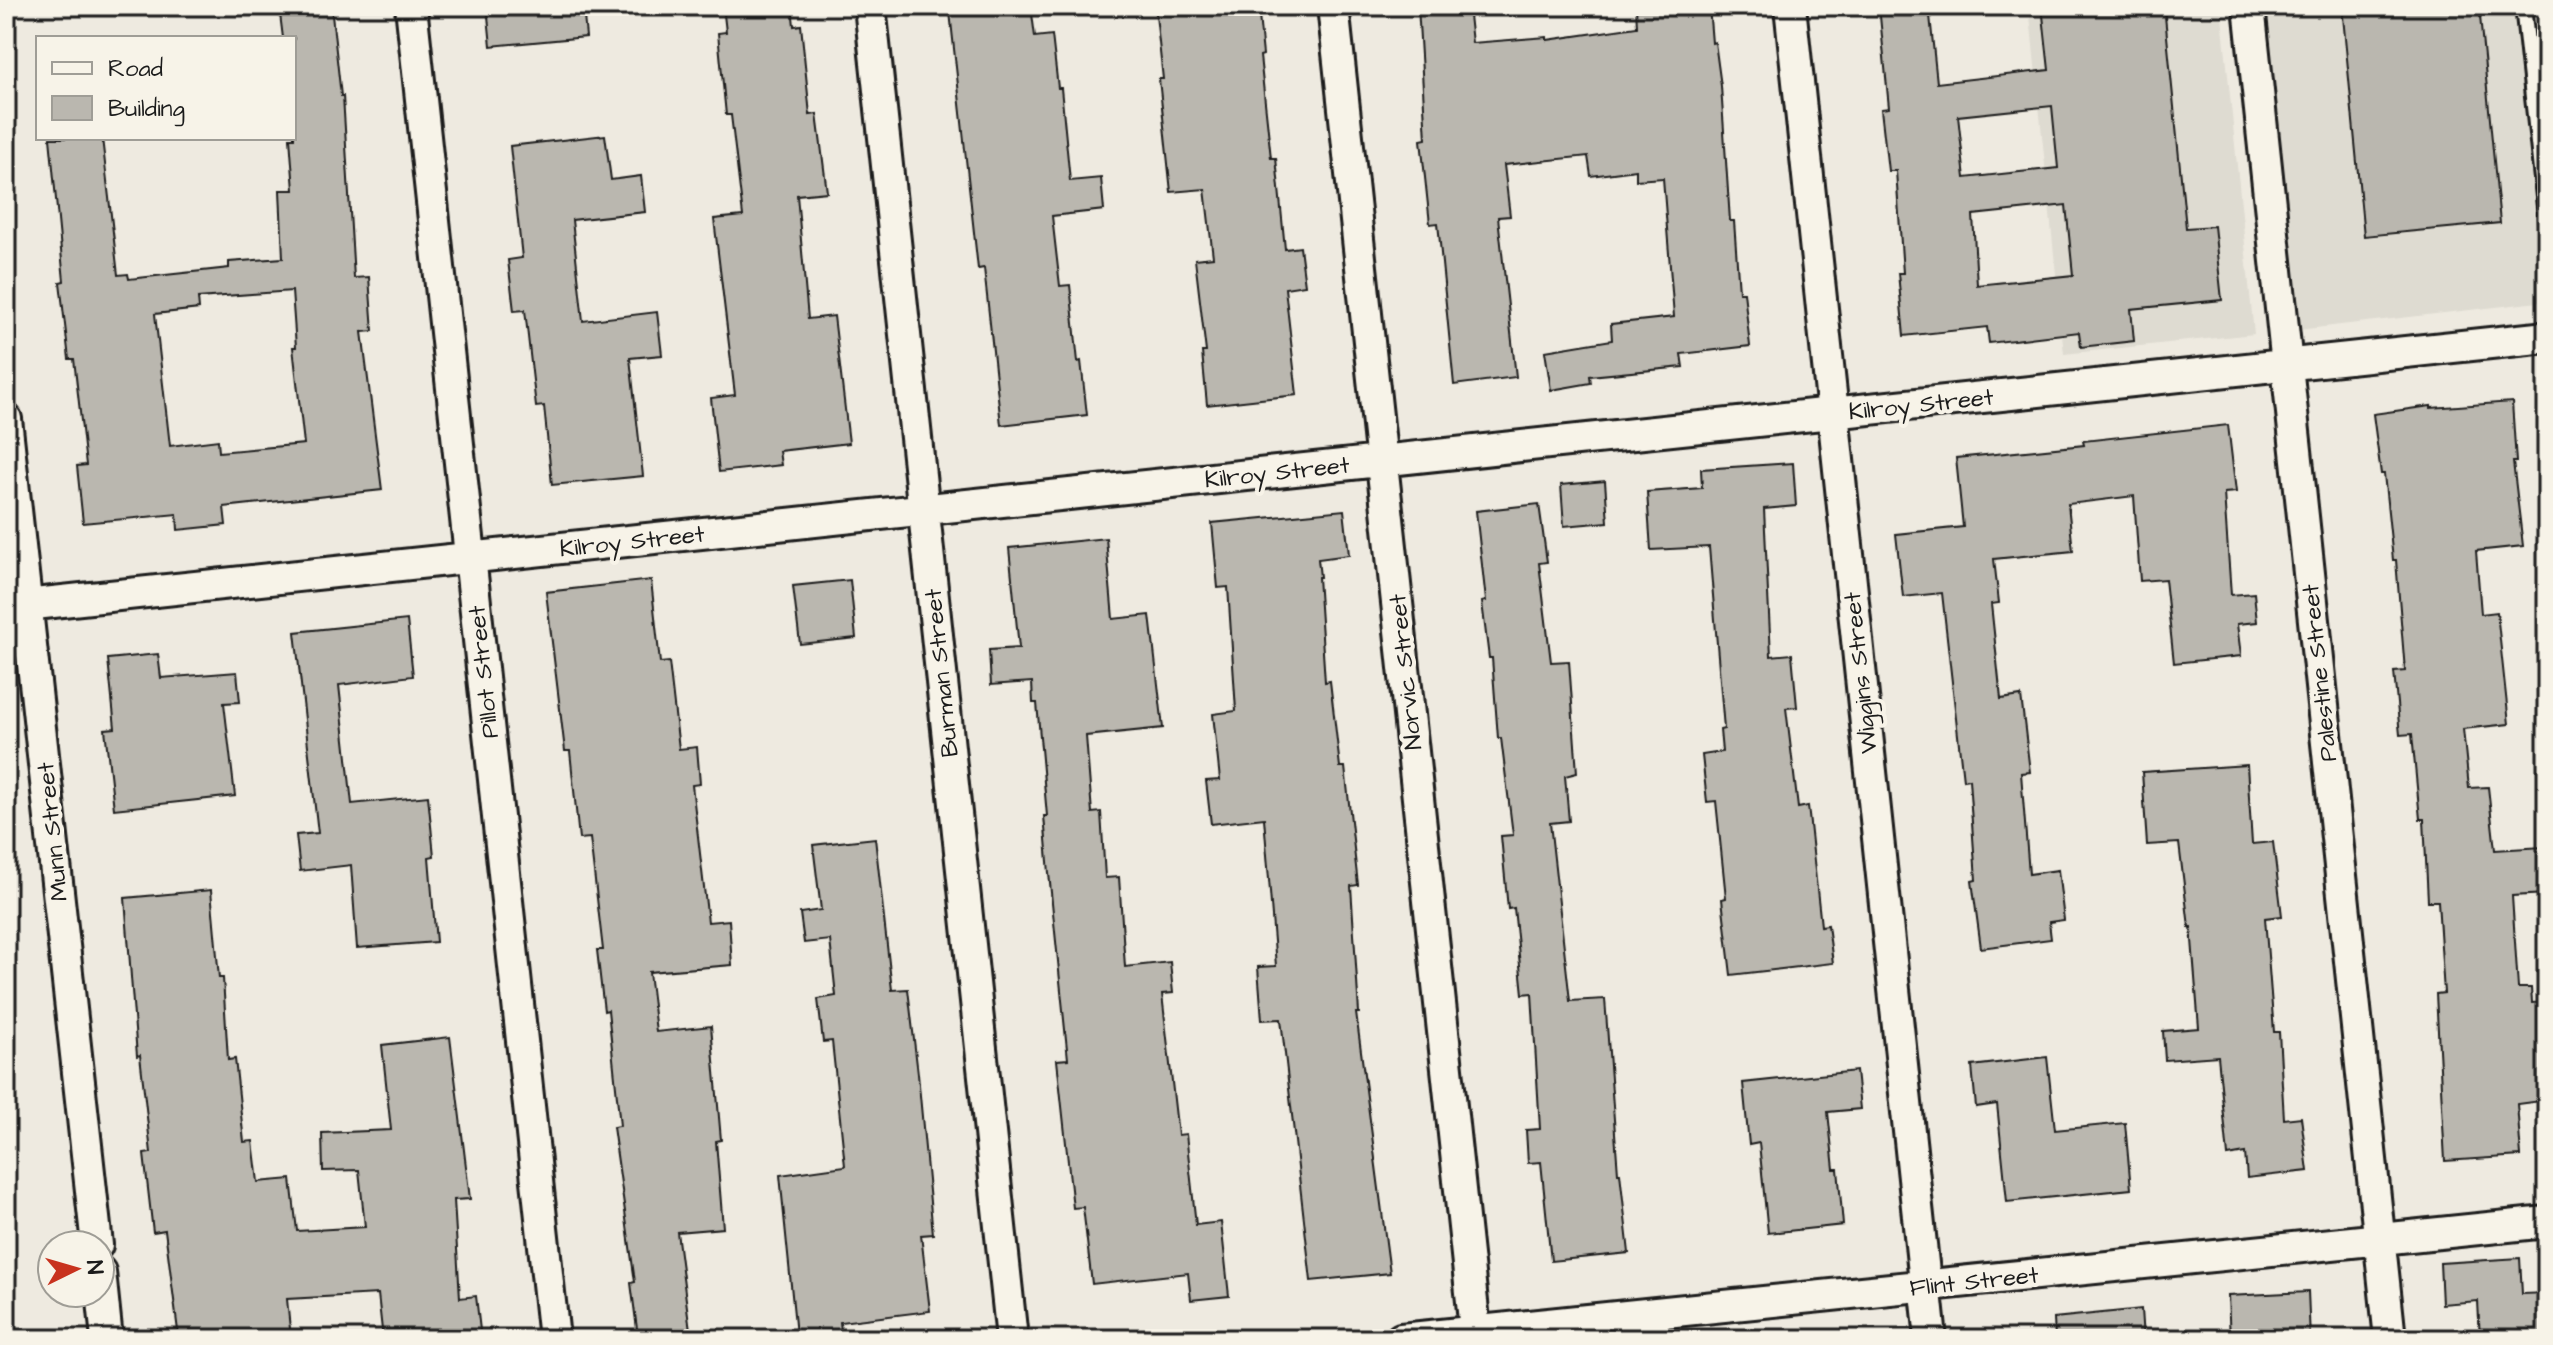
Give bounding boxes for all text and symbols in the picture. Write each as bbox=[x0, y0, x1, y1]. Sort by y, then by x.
legend bbox=[36, 36, 296, 140]
text: Road bbox=[108, 52, 163, 86]
text: Building bbox=[108, 92, 185, 127]
street label: Kilroy Street bbox=[1847, 380, 1996, 431]
street label: Kilroy Street bbox=[1203, 448, 1352, 499]
street label: Kilroy Street bbox=[558, 517, 707, 568]
street label: Palestine Street bbox=[2294, 582, 2346, 763]
street label: Burman Street bbox=[916, 587, 968, 759]
street label: Wiggins Street bbox=[1836, 590, 1887, 755]
street label: Norvic Street bbox=[1381, 592, 1431, 752]
street label: Pillot Street bbox=[460, 604, 508, 740]
street label: Munn Street bbox=[29, 760, 77, 903]
north arrow bbox=[36, 1229, 116, 1309]
street label: Flint Street bbox=[1908, 1258, 2041, 1306]
text: N bbox=[78, 1259, 110, 1276]

